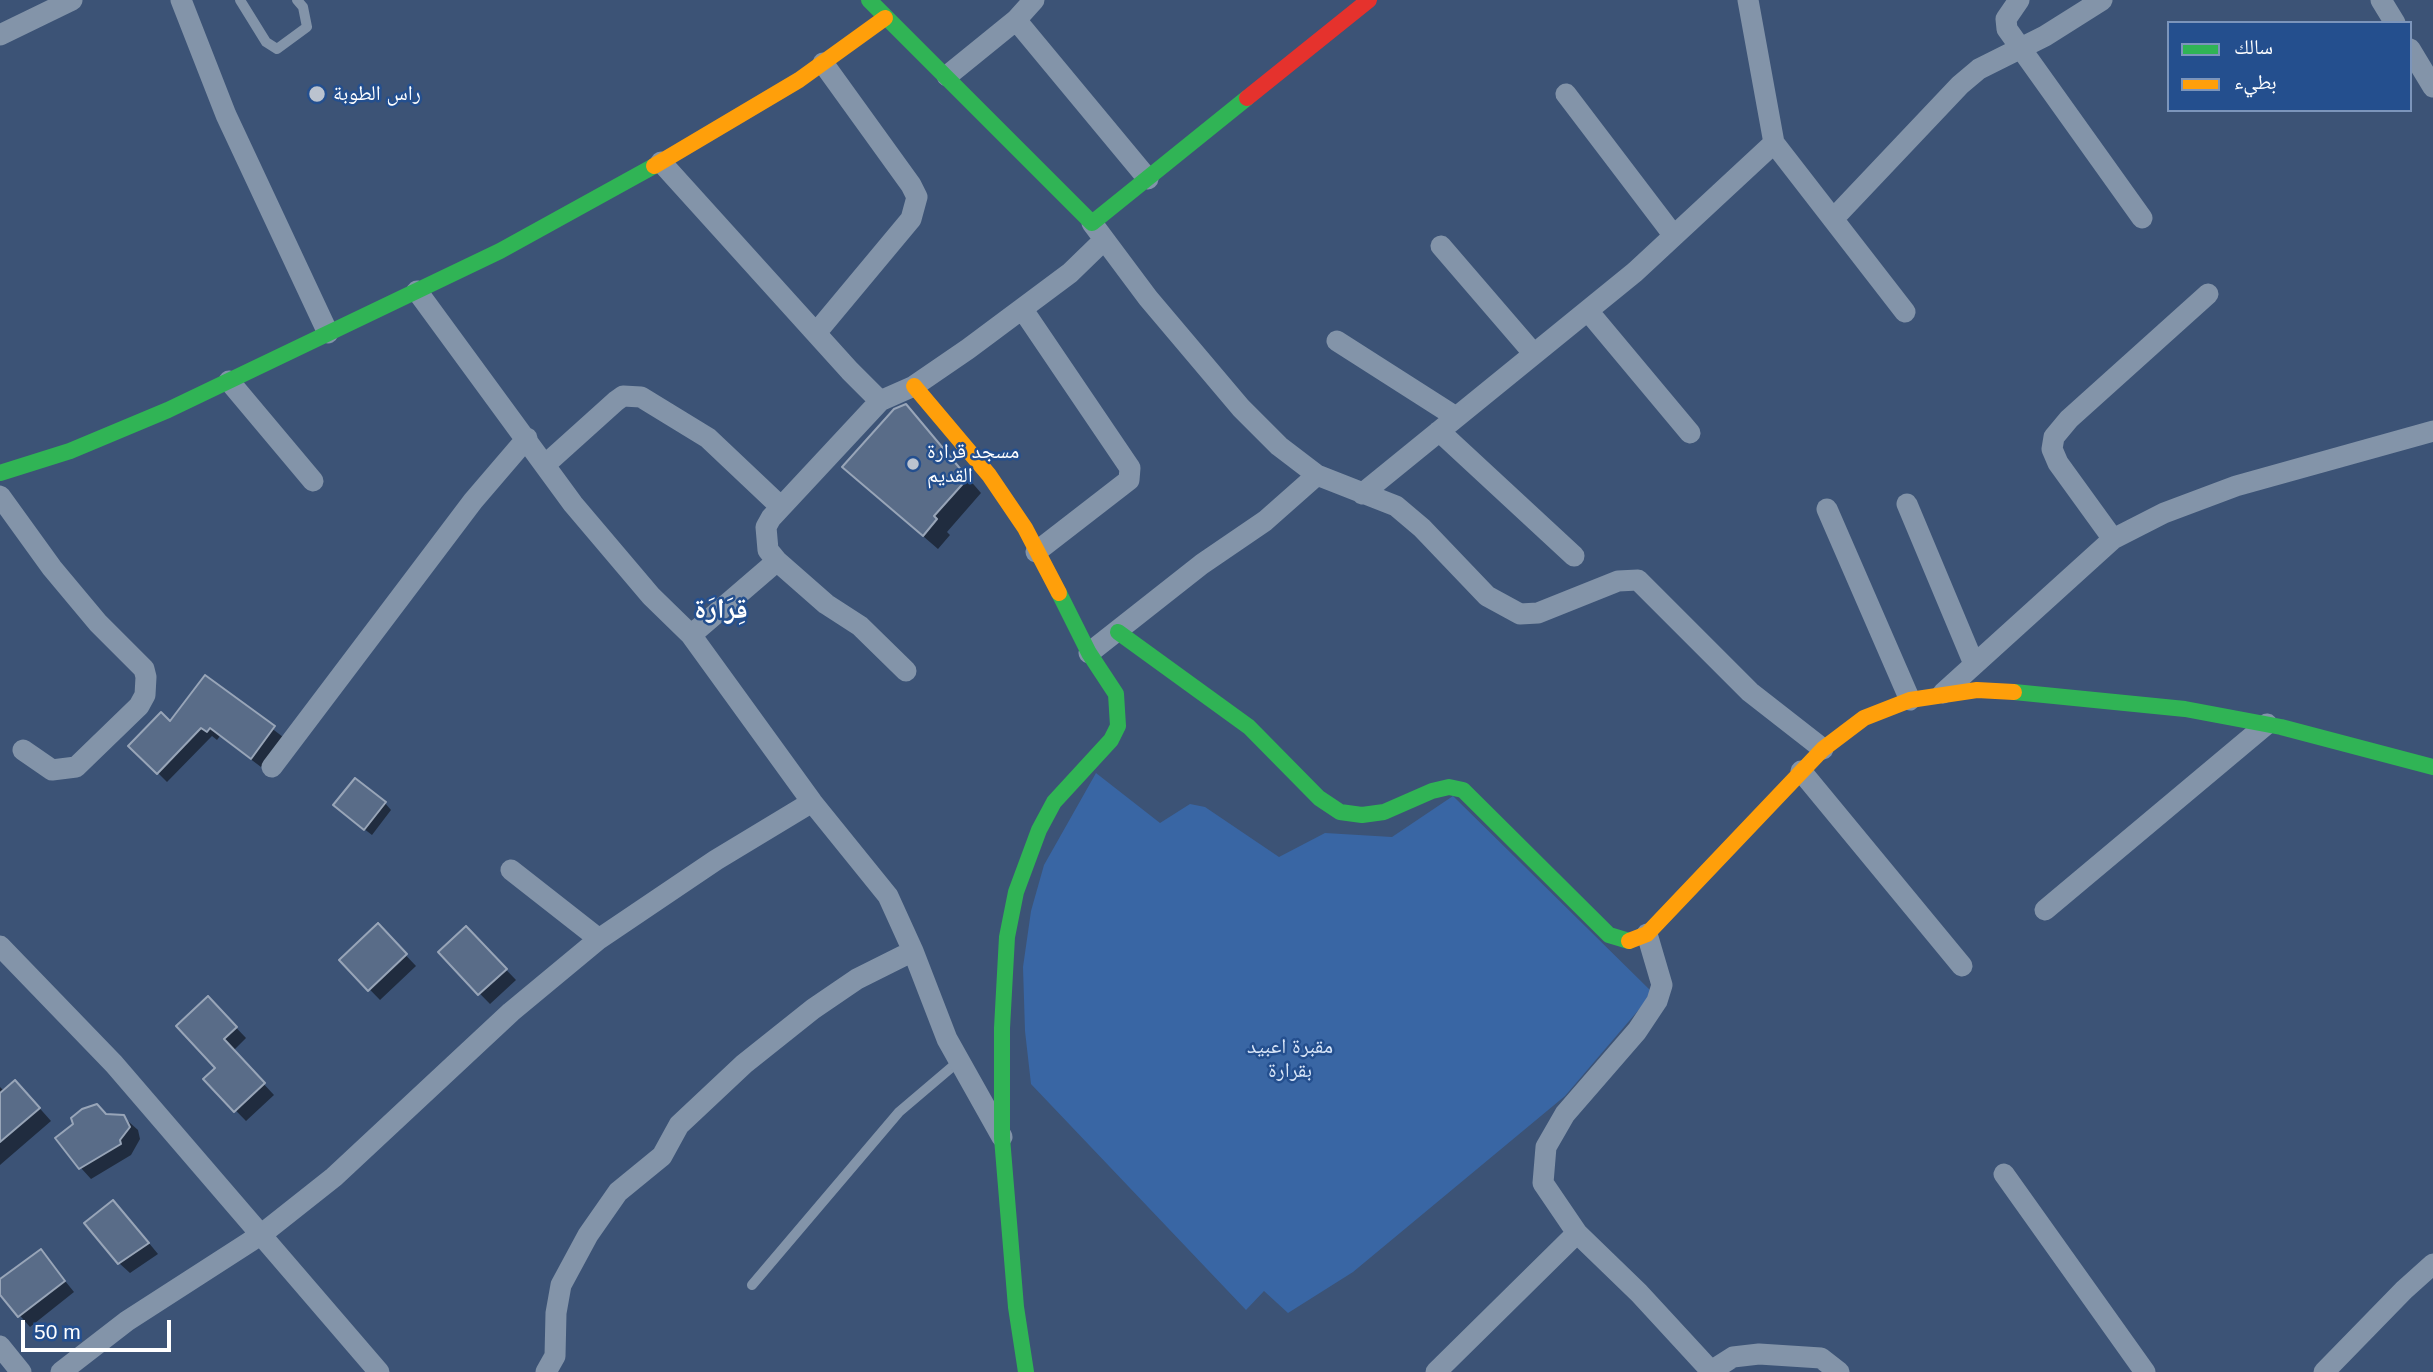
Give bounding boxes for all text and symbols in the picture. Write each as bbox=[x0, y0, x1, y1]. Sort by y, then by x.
legend bbox=[2167, 21, 2412, 112]
text: سالك bbox=[2234, 35, 2273, 58]
text: بطيء bbox=[2234, 70, 2277, 93]
place label: راس الطوبة bbox=[333, 81, 421, 107]
marker: راس الطوبة bbox=[307, 84, 327, 104]
place label: مسجد قرارة القديم bbox=[927, 439, 1019, 489]
marker: مسجد قرارة القديم bbox=[905, 456, 921, 472]
district label: قِرَارَة bbox=[694, 593, 748, 627]
park label: مقبرة اعبيد بقرارة bbox=[1247, 1034, 1333, 1084]
scale bar bbox=[24, 1306, 175, 1350]
text: 50 m bbox=[34, 1320, 81, 1343]

